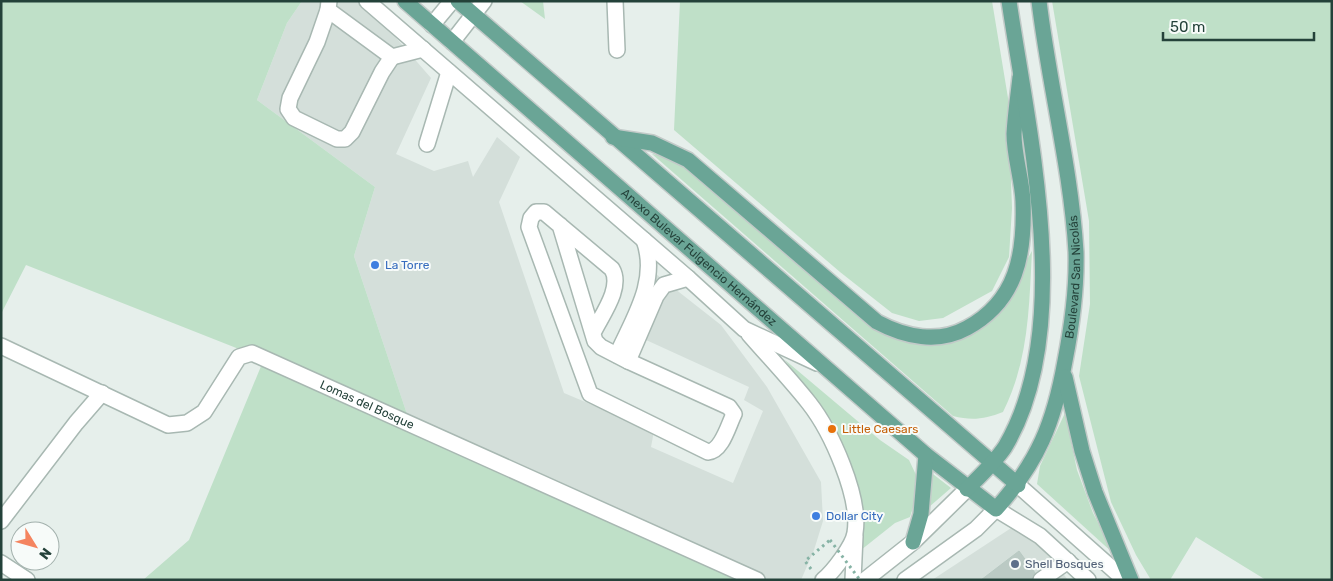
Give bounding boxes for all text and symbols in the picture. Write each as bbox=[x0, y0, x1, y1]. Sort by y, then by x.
scale bar bbox=[1163, 10, 1314, 42]
text: 50 m bbox=[1170, 18, 1205, 36]
street label: Anexo Bulevar Fulgencio Hernández bbox=[618, 186, 780, 329]
street label: Boulevard San Nicolás bbox=[1062, 214, 1083, 340]
place label: La Torre bbox=[385, 258, 430, 272]
marker: La Torre bbox=[369, 259, 381, 271]
street label: Lomas del Bosque bbox=[318, 377, 417, 432]
place label: Little Caesars bbox=[842, 422, 918, 436]
marker: Little Caesars bbox=[826, 423, 838, 435]
place label: Dollar City bbox=[826, 509, 883, 523]
marker: Dollar City bbox=[810, 510, 822, 522]
north arrow bbox=[10, 521, 60, 571]
text: N bbox=[35, 544, 55, 563]
place label: Shell Bosques bbox=[1025, 557, 1104, 571]
marker: Shell Bosques bbox=[1009, 558, 1021, 570]

